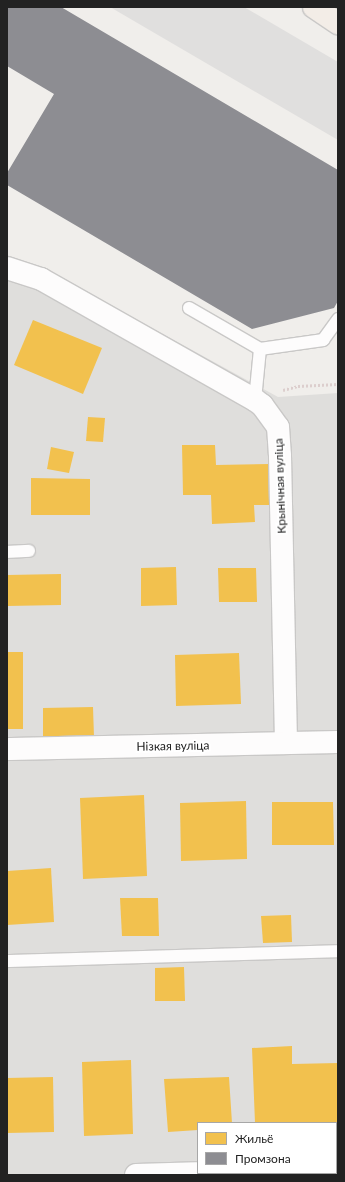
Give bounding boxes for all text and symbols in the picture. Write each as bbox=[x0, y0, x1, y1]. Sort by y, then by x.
street label: Крынічная вуліца bbox=[271, 438, 289, 534]
street label: Нізкая вуліца bbox=[136, 738, 210, 754]
legend bbox=[197, 1122, 337, 1174]
text: Жильё bbox=[235, 1131, 273, 1146]
text: Промзона bbox=[235, 1151, 291, 1166]

